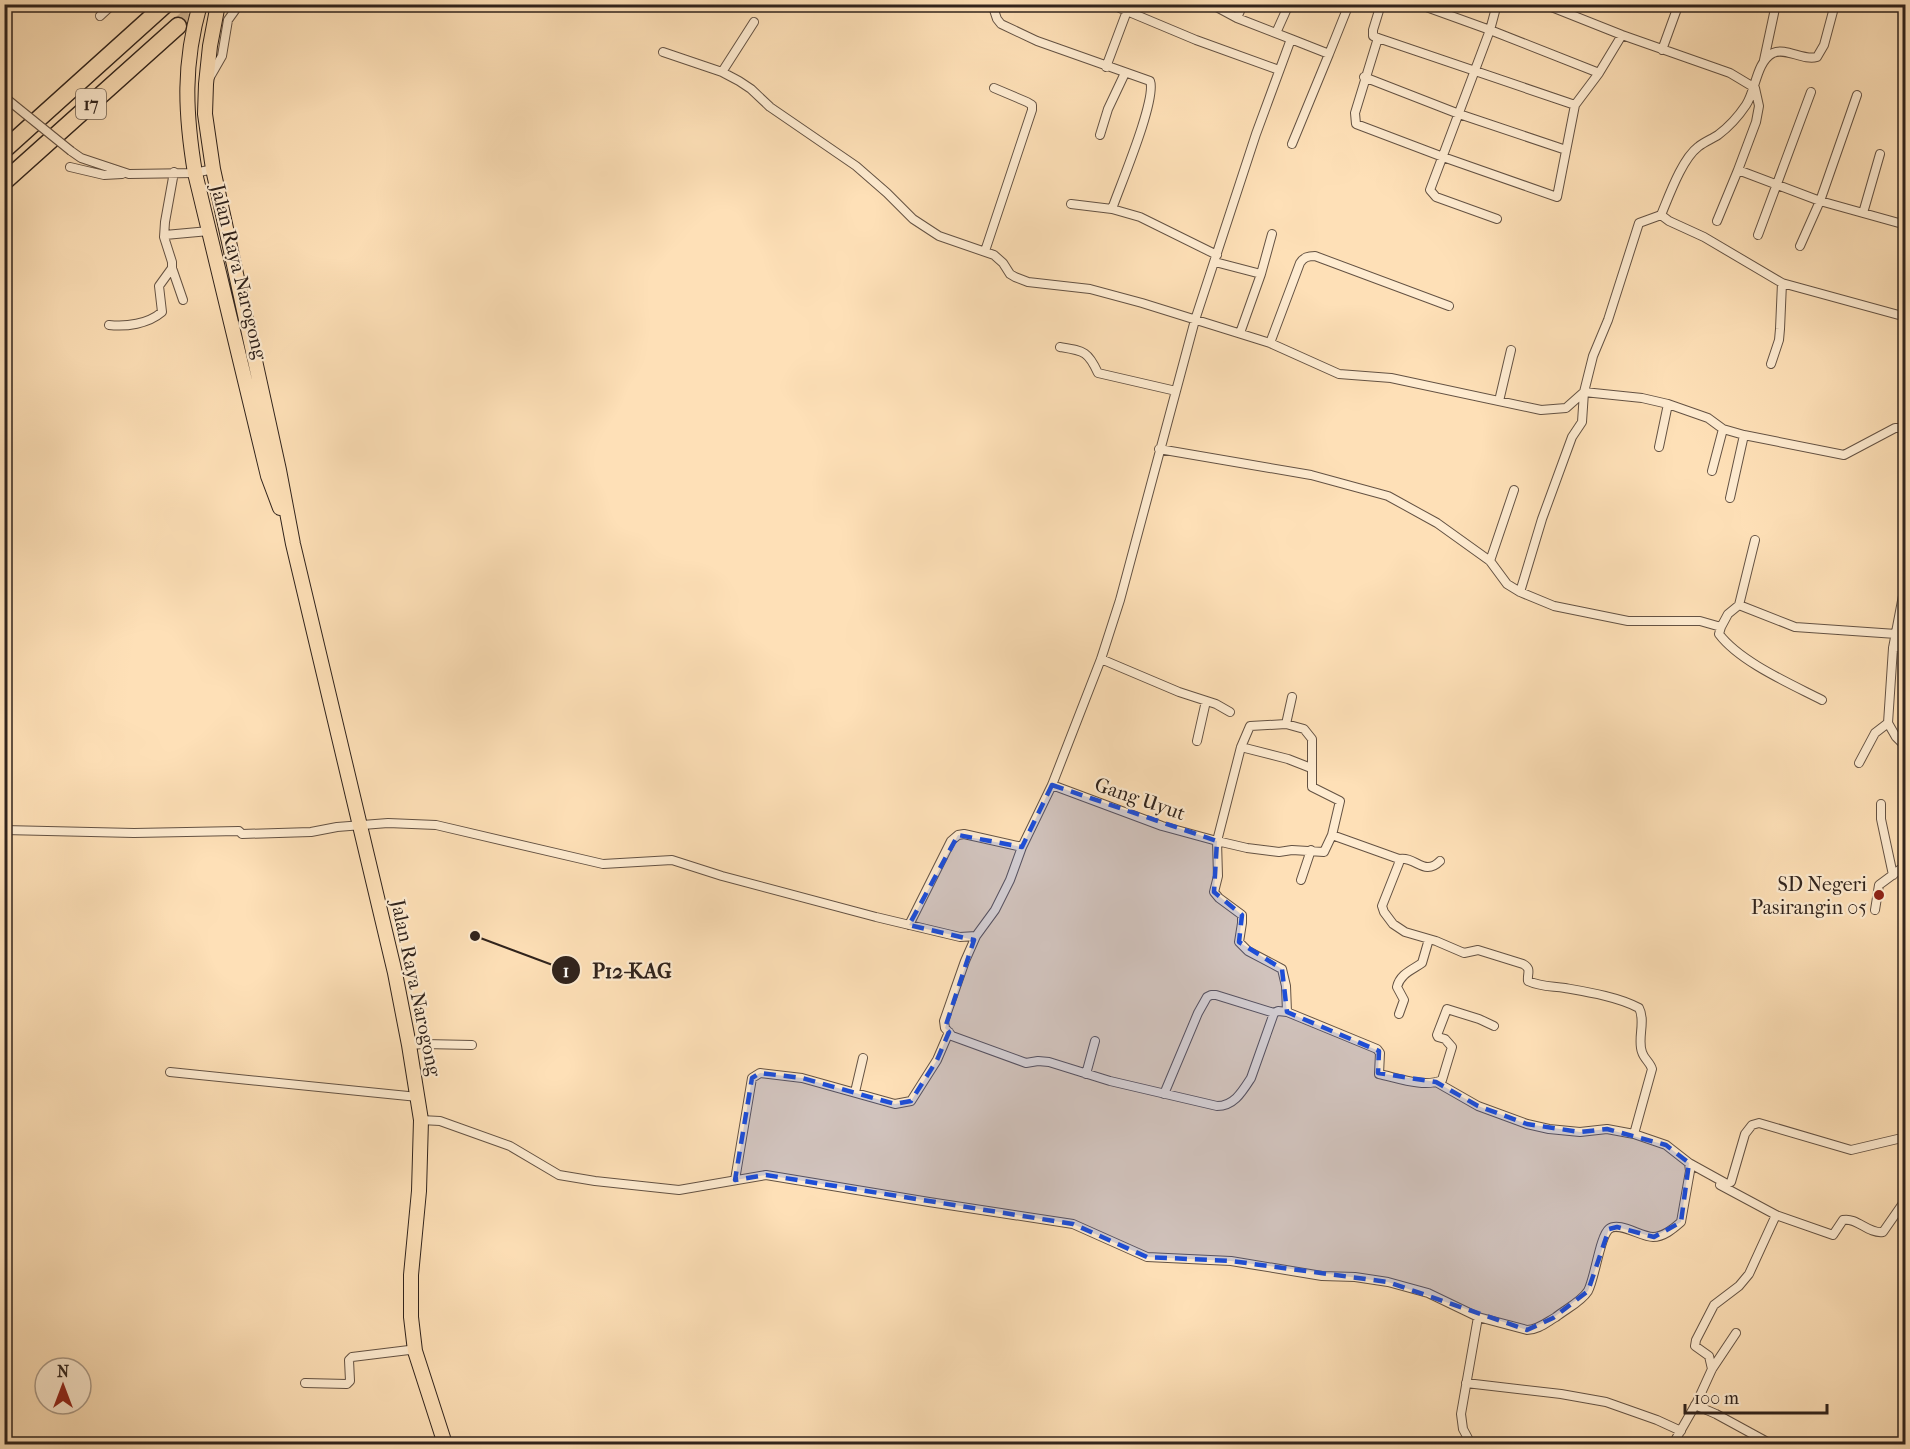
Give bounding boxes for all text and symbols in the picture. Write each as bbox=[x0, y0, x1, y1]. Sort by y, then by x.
road number: 17 bbox=[76, 89, 106, 119]
street label: Jalan Raya Narogong bbox=[206, 180, 272, 362]
street label: Gang Uyut bbox=[1092, 773, 1188, 825]
place label: SD Negeri Pasirangin 05 bbox=[1751, 873, 1867, 919]
marker: SD Negeri Pasirangin 05 bbox=[1872, 888, 1886, 902]
street label: Jalan Raya Narogong bbox=[386, 896, 446, 1079]
callout: P12-KAG bbox=[551, 951, 684, 990]
text: P12-KAG bbox=[592, 959, 672, 983]
text: 1 bbox=[563, 961, 569, 982]
north arrow bbox=[33, 1356, 93, 1416]
text: N bbox=[57, 1362, 70, 1381]
scale bar bbox=[1685, 1377, 1828, 1415]
text: 100 m bbox=[1694, 1388, 1739, 1409]

